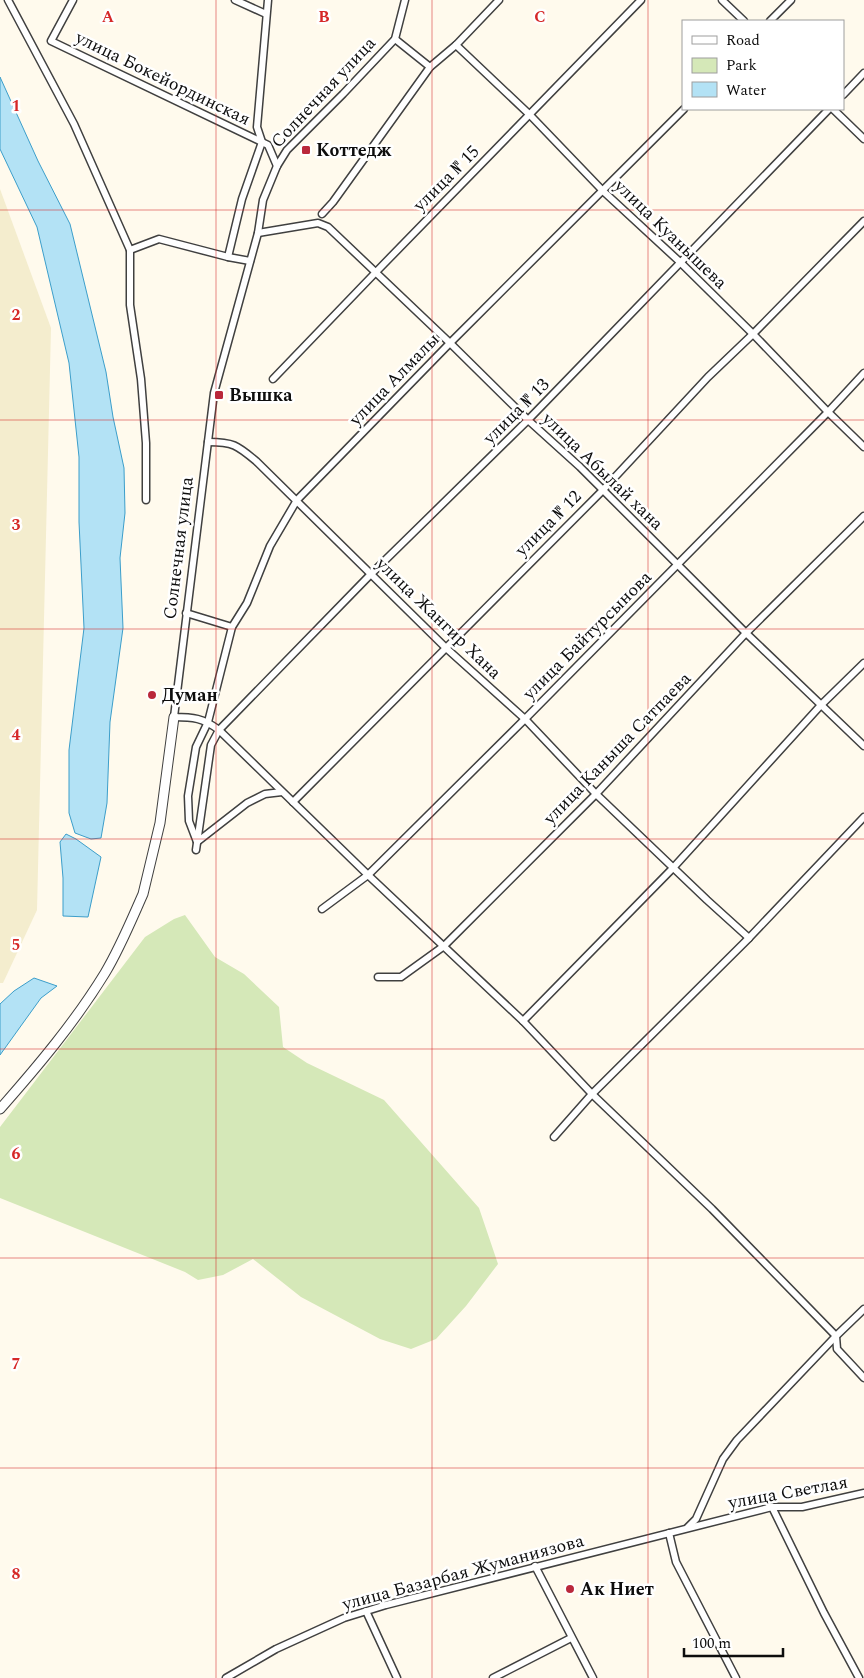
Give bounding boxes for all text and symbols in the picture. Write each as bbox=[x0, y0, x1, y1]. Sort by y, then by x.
text: A bbox=[102, 5, 115, 29]
text: B bbox=[318, 5, 330, 29]
text: C bbox=[534, 5, 546, 29]
legend bbox=[682, 20, 844, 110]
street label: улица Бокейординская bbox=[70, 24, 255, 133]
text: Road bbox=[726, 29, 760, 52]
street label: Солнечная улица bbox=[264, 30, 382, 154]
text: Park bbox=[726, 54, 757, 77]
text: Water bbox=[726, 79, 766, 102]
text: 1 bbox=[12, 94, 20, 118]
place label: Коттедж bbox=[316, 137, 392, 164]
street label: улица № 15 bbox=[406, 139, 486, 218]
marker: Коттедж bbox=[300, 144, 312, 156]
street label: улица Куанышева bbox=[607, 172, 733, 296]
text: 2 bbox=[12, 303, 21, 327]
street label: улица Алмалы bbox=[342, 327, 446, 433]
street label: улица № 13 bbox=[476, 372, 556, 451]
place label: Вышка bbox=[229, 382, 293, 409]
marker: Вышка bbox=[213, 389, 225, 401]
street label: улица Абылай хана bbox=[535, 405, 670, 537]
street label: Солнечная улица bbox=[156, 475, 201, 621]
street label: улица № 12 bbox=[508, 484, 588, 563]
text: 3 bbox=[12, 513, 21, 537]
street label: улица Жангир Хана bbox=[369, 550, 508, 686]
street label: улица Байтурсынова bbox=[516, 564, 658, 707]
street label: улица Каныша Сатпаева bbox=[536, 666, 698, 832]
place label: Думан bbox=[162, 682, 218, 709]
marker: Думан bbox=[146, 689, 158, 701]
text: 4 bbox=[12, 723, 21, 747]
text: 5 bbox=[12, 933, 20, 957]
text: 6 bbox=[12, 1142, 21, 1166]
text: 7 bbox=[12, 1352, 21, 1376]
street label: улица Светлая bbox=[725, 1469, 850, 1516]
street label: улица Базарбая Жуманиязова bbox=[338, 1527, 587, 1618]
text: 8 bbox=[12, 1562, 21, 1586]
place label: Ак Ниет bbox=[580, 1576, 654, 1603]
marker: Ак Ниет bbox=[564, 1583, 576, 1595]
scale bar bbox=[684, 1626, 783, 1658]
text: 100 m bbox=[692, 1632, 731, 1655]

